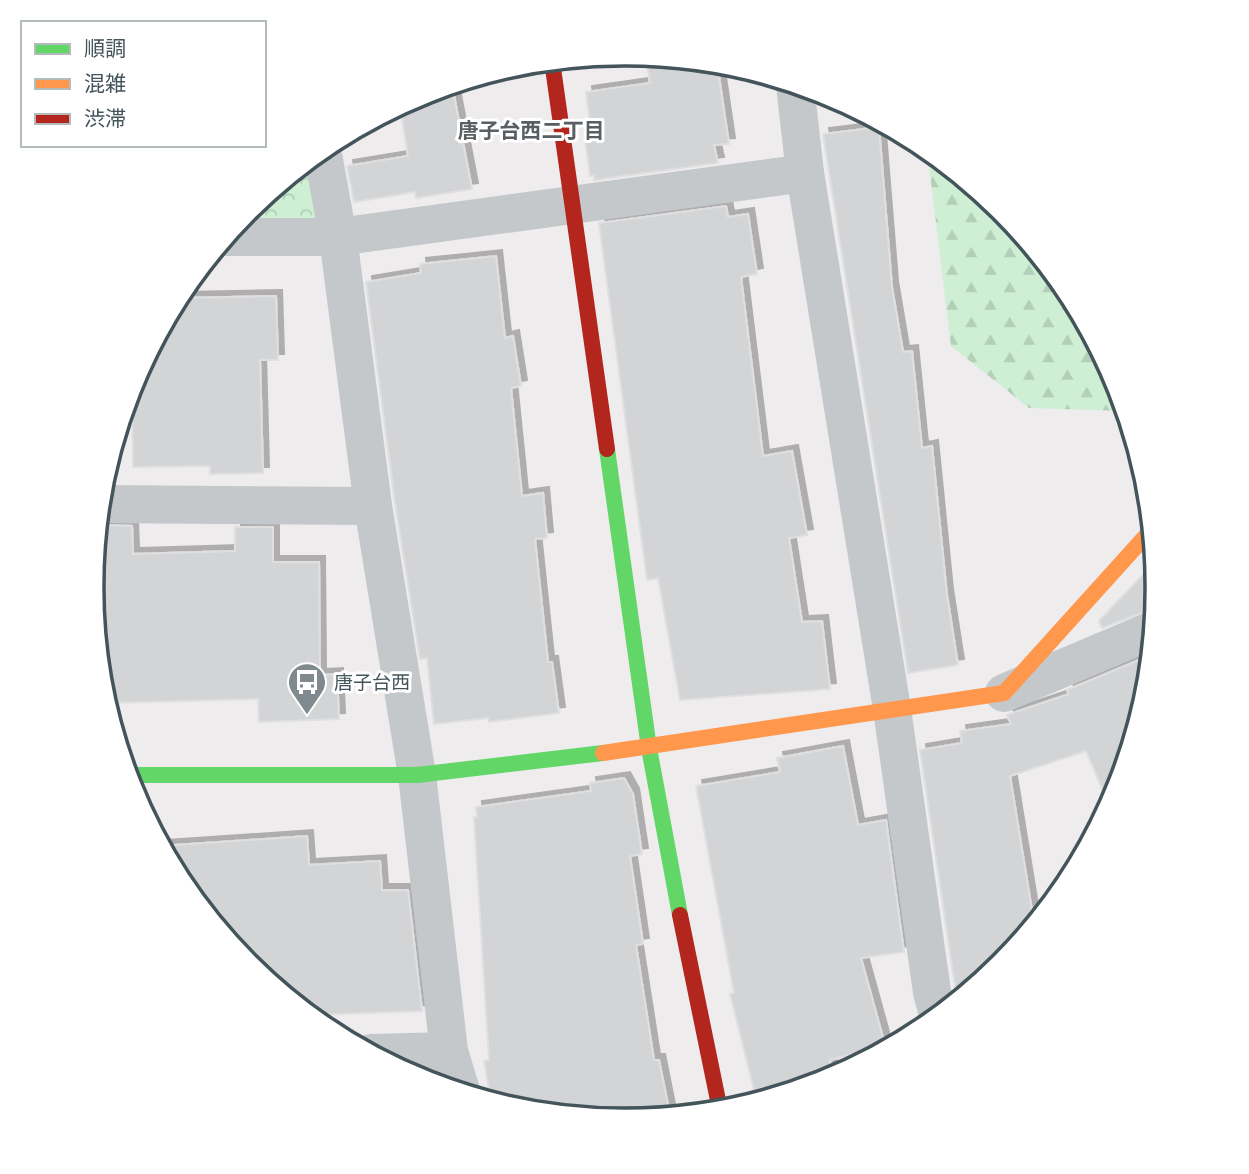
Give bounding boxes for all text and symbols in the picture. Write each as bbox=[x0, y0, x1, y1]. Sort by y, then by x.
legend bbox=[21, 21, 266, 147]
text: 順調 bbox=[84, 35, 126, 63]
text: 混雑 bbox=[84, 70, 126, 98]
text: 渋滞 bbox=[84, 105, 126, 133]
district label: 唐子台西二丁目 bbox=[458, 117, 605, 145]
bus stop icon: 唐子台西 bbox=[286, 661, 328, 716]
place label: 唐子台西 bbox=[334, 670, 410, 695]

